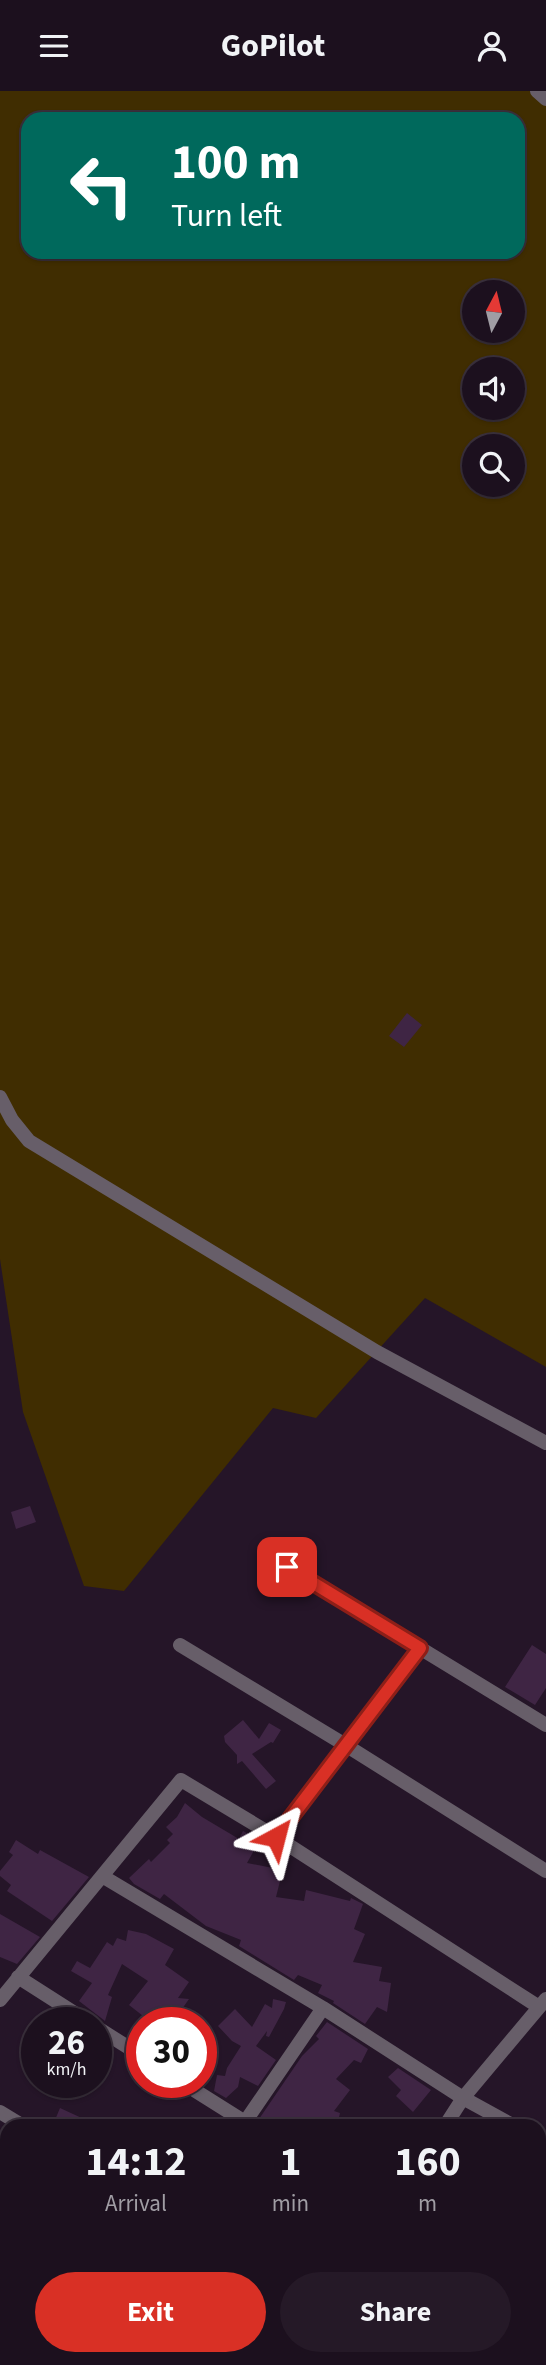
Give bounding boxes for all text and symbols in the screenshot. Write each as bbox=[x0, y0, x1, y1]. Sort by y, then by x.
text: GoPilot bbox=[221, 23, 325, 69]
icon: menu bbox=[35, 27, 73, 65]
icon: person bbox=[473, 27, 511, 65]
text: 100 m bbox=[171, 128, 300, 198]
icon: left bbox=[56, 140, 147, 231]
text: Turn left bbox=[171, 193, 282, 239]
north arrow bbox=[462, 280, 525, 343]
map controls bbox=[462, 280, 525, 497]
button: sound bbox=[462, 357, 525, 420]
button: search bbox=[462, 434, 525, 497]
pin bbox=[257, 1537, 317, 1597]
icon: arrive bbox=[268, 1548, 306, 1586]
position arrow bbox=[239, 1800, 313, 1874]
speed limit sign: 30 bbox=[126, 2007, 217, 2098]
text: 26 bbox=[48, 2018, 85, 2068]
text: km/h bbox=[47, 2057, 86, 2082]
text: 14:12 bbox=[85, 2132, 187, 2192]
text: 1 bbox=[279, 2132, 301, 2192]
text: 160 bbox=[394, 2132, 461, 2192]
text: Arrival bbox=[105, 2187, 167, 2220]
text: min bbox=[272, 2187, 309, 2220]
text: m bbox=[418, 2187, 437, 2220]
button: Exit bbox=[35, 2272, 266, 2352]
button: Share bbox=[280, 2272, 511, 2352]

